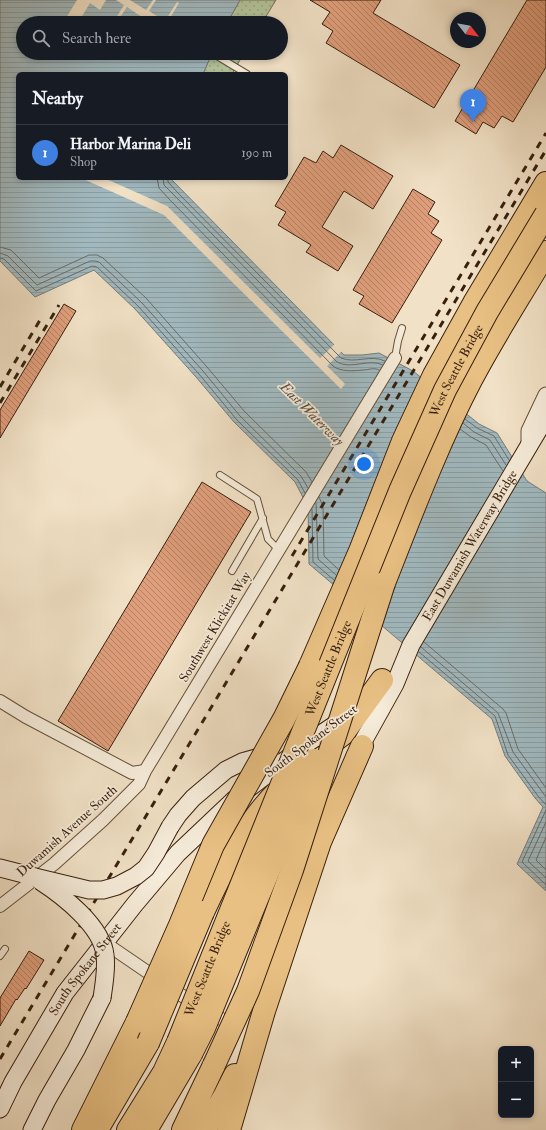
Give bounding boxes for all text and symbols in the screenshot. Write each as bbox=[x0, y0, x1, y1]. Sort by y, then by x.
north arrow bbox=[450, 12, 486, 48]
search box bbox=[16, 16, 288, 60]
icon: search bbox=[30, 27, 52, 49]
text: Search here bbox=[62, 29, 131, 48]
text: Nearby bbox=[32, 88, 83, 109]
pin: 1 bbox=[460, 89, 486, 122]
text: Harbor Marina Deli bbox=[70, 135, 191, 154]
text: 1 bbox=[43, 145, 47, 161]
text: 190 m bbox=[241, 145, 272, 161]
text: Shop bbox=[70, 154, 97, 170]
street label: West Seattle Bridge bbox=[426, 321, 487, 420]
water label: East Waterway bbox=[276, 378, 348, 450]
your location bbox=[354, 454, 374, 474]
street label: East Duwamish Waterway Bridge bbox=[419, 467, 521, 624]
street label: Southwest Klickitat Way bbox=[176, 569, 255, 686]
street label: West Seattle Bridge bbox=[302, 617, 355, 719]
street label: South Spokane Street bbox=[262, 701, 361, 782]
street label: Duwamish Avenue South bbox=[13, 782, 121, 880]
street label: West Seattle Bridge bbox=[181, 918, 234, 1020]
street label: South Spokane Street bbox=[46, 920, 125, 1019]
map controls bbox=[498, 1046, 534, 1118]
button: + bbox=[498, 1046, 534, 1082]
button: − bbox=[498, 1082, 534, 1118]

